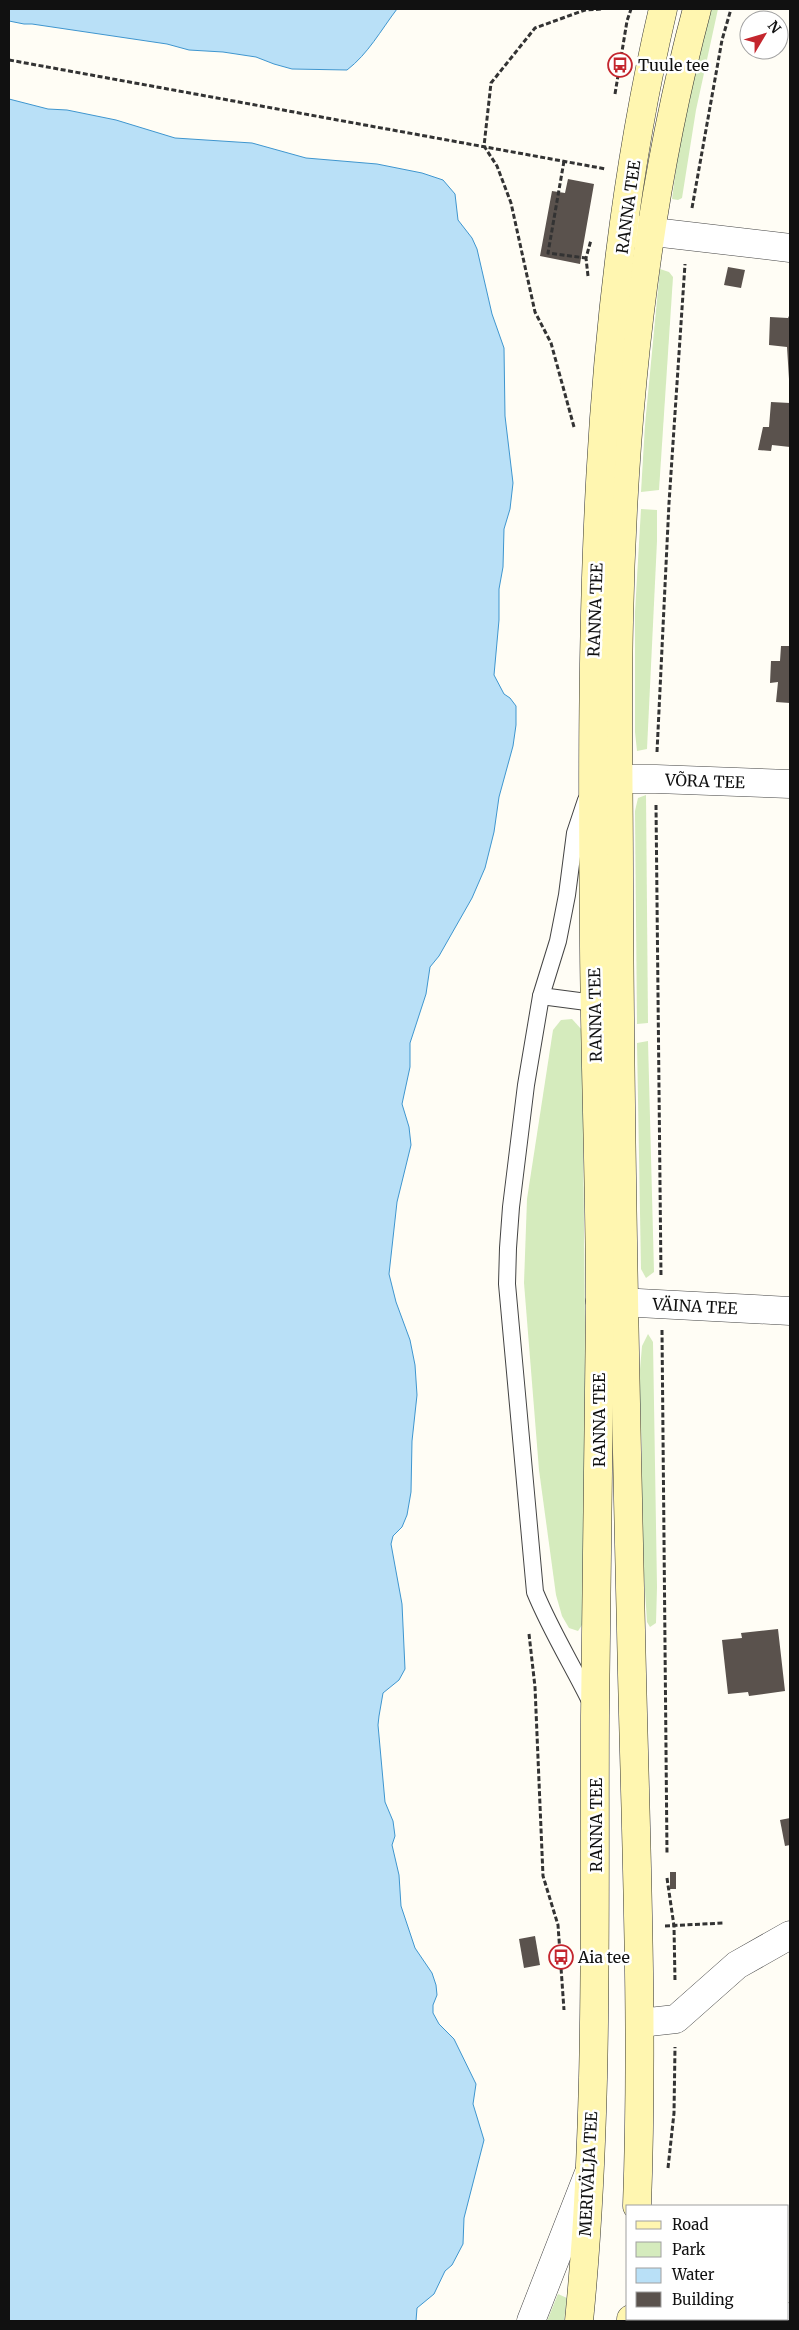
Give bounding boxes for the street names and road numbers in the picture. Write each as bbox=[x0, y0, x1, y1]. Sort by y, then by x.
street label: RANNA TEE bbox=[612, 158, 645, 255]
street label: RANNA TEE bbox=[583, 562, 607, 657]
street label: VÕRA TEE bbox=[664, 770, 746, 792]
street label: RANNA TEE bbox=[584, 967, 606, 1062]
street label: VÄINA TEE bbox=[651, 1294, 739, 1318]
street label: RANNA TEE bbox=[589, 1372, 609, 1467]
street label: RANNA TEE bbox=[586, 1777, 606, 1872]
street label: MERIVÄLJA TEE bbox=[575, 2110, 601, 2237]

